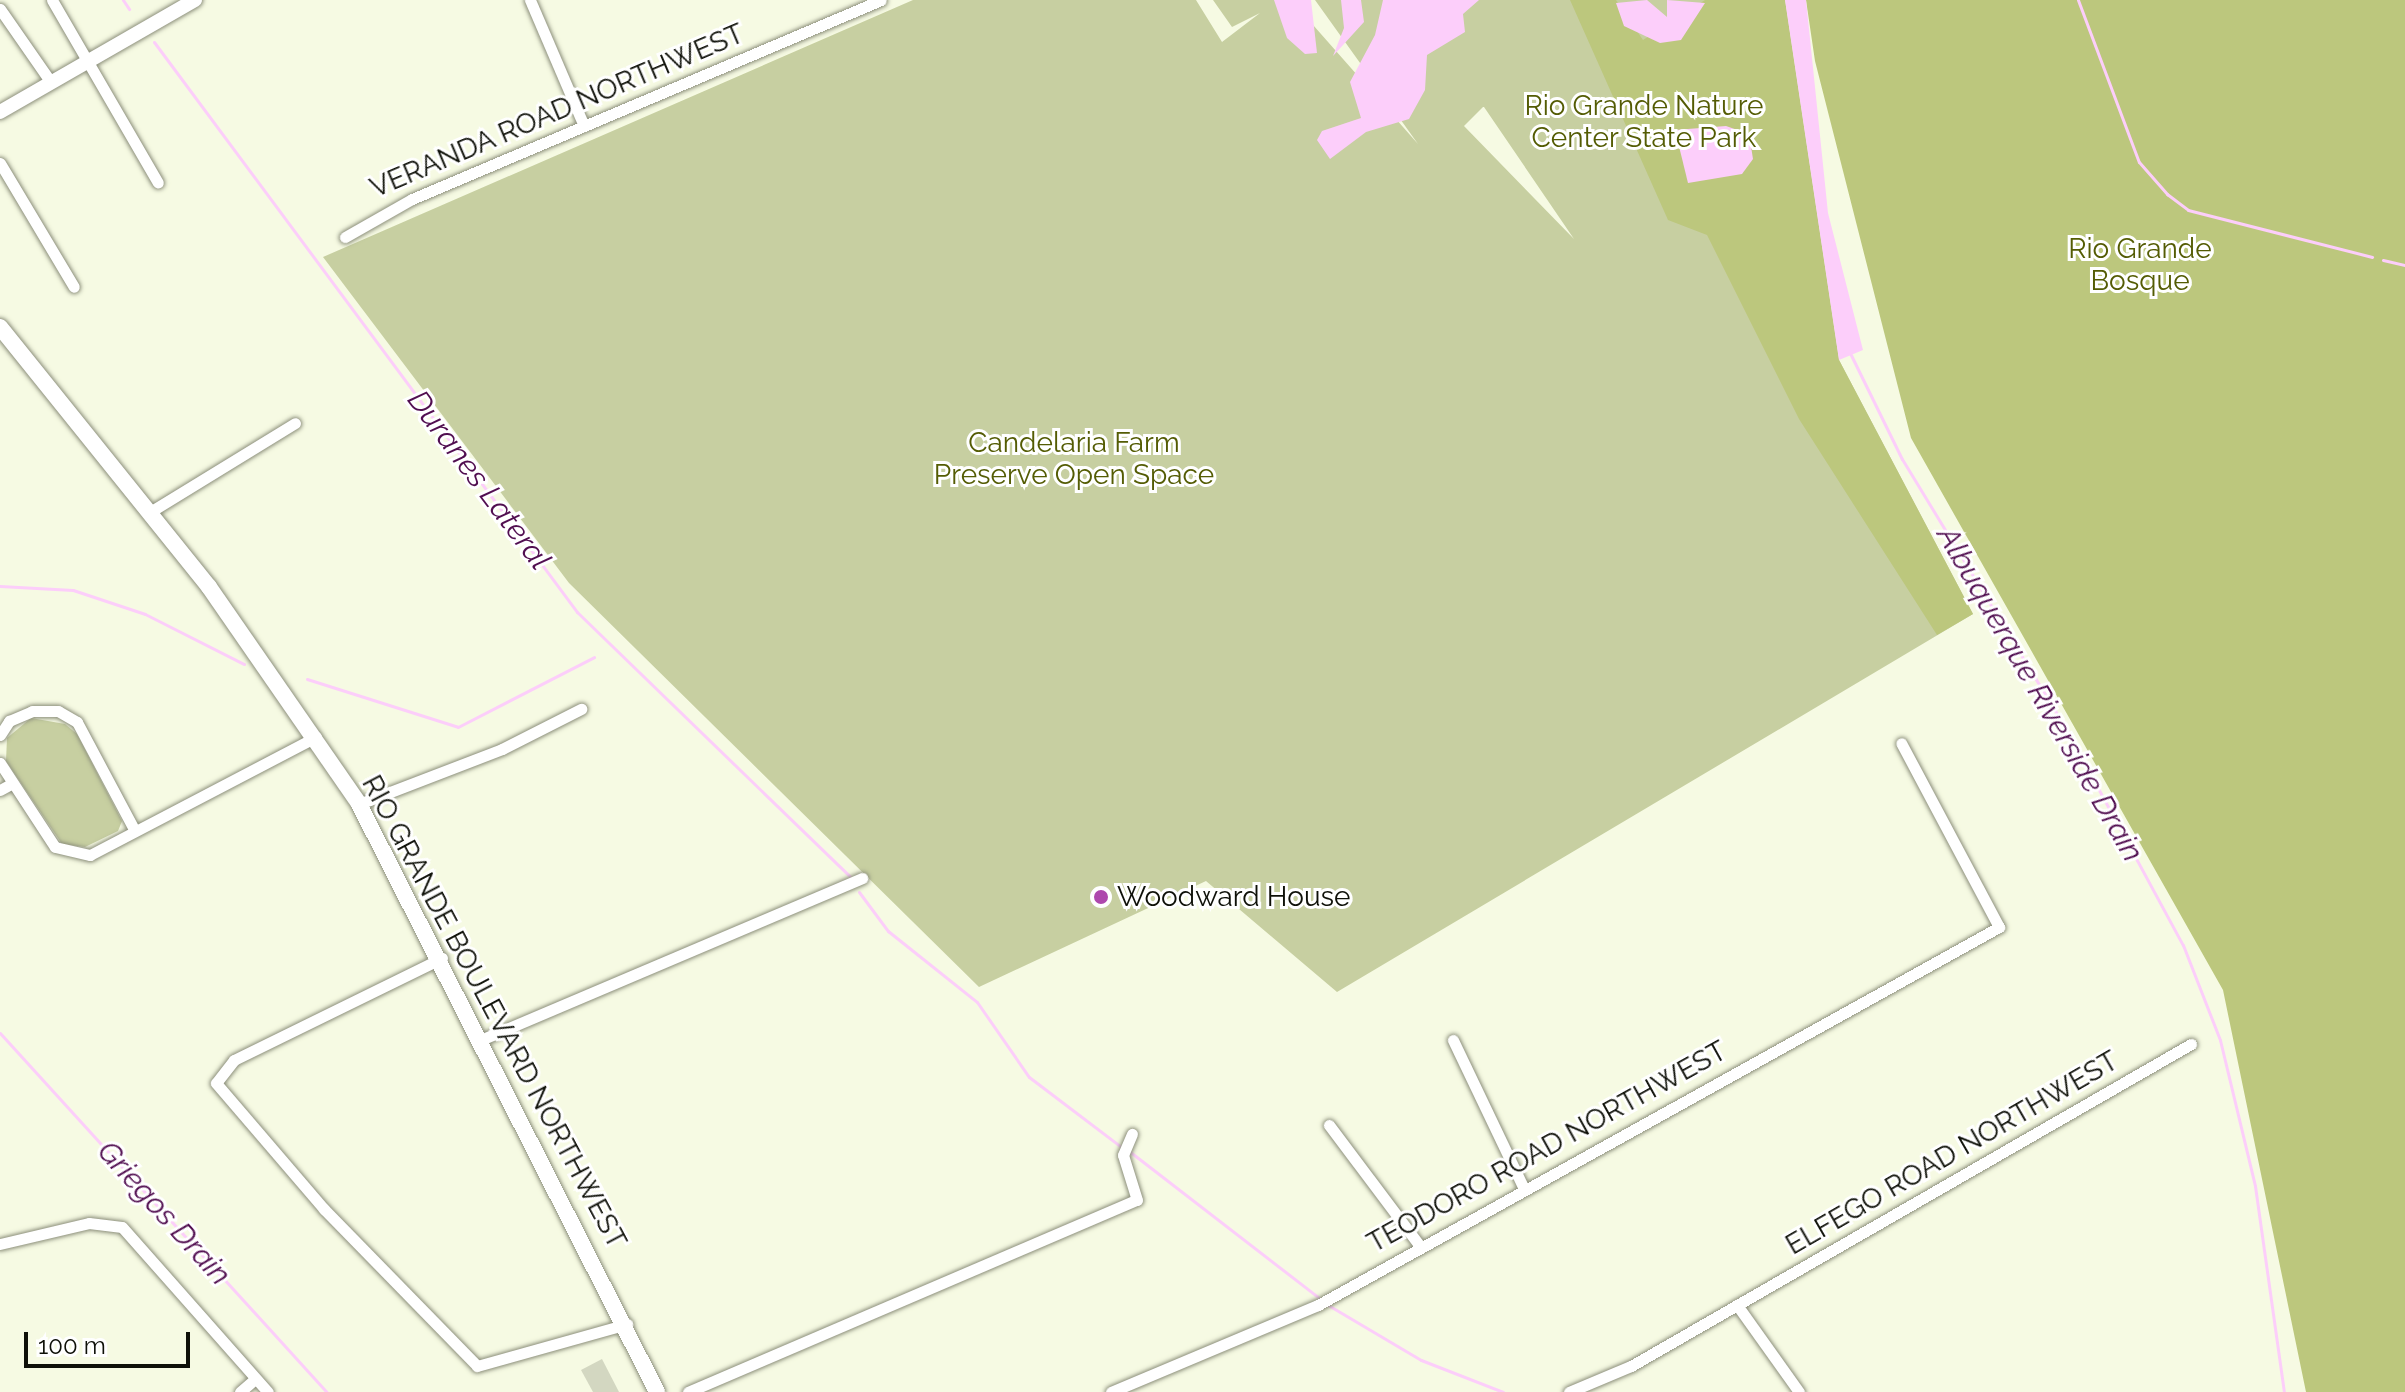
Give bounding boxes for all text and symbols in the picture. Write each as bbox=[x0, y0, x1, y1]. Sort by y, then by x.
street label: VERANDA ROAD NORTHWEST bbox=[365, 17, 749, 205]
park label: Rio Grande Nature Center State Park bbox=[1525, 89, 1763, 155]
park label: Rio Grande Bosque bbox=[2068, 232, 2212, 298]
water label: Duranes Lateral bbox=[400, 383, 558, 577]
park label: Candelaria Farm Preserve Open Space bbox=[934, 426, 1214, 492]
water label: Albuquerque Riverside Drain bbox=[1929, 520, 2151, 868]
street label: RIO GRANDE BOULEVARD NORTHWEST bbox=[355, 770, 633, 1254]
place label: Woodward House bbox=[1117, 880, 1350, 914]
marker: Woodward House bbox=[1092, 888, 1110, 906]
street label: TEODORO ROAD NORTHWEST bbox=[1361, 1034, 1733, 1260]
street label: ELFEGO ROAD NORTHWEST bbox=[1780, 1044, 2124, 1262]
water label: Griegos Drain bbox=[90, 1134, 238, 1292]
scale bar bbox=[28, 1316, 194, 1366]
text: 100 m bbox=[38, 1331, 106, 1360]

